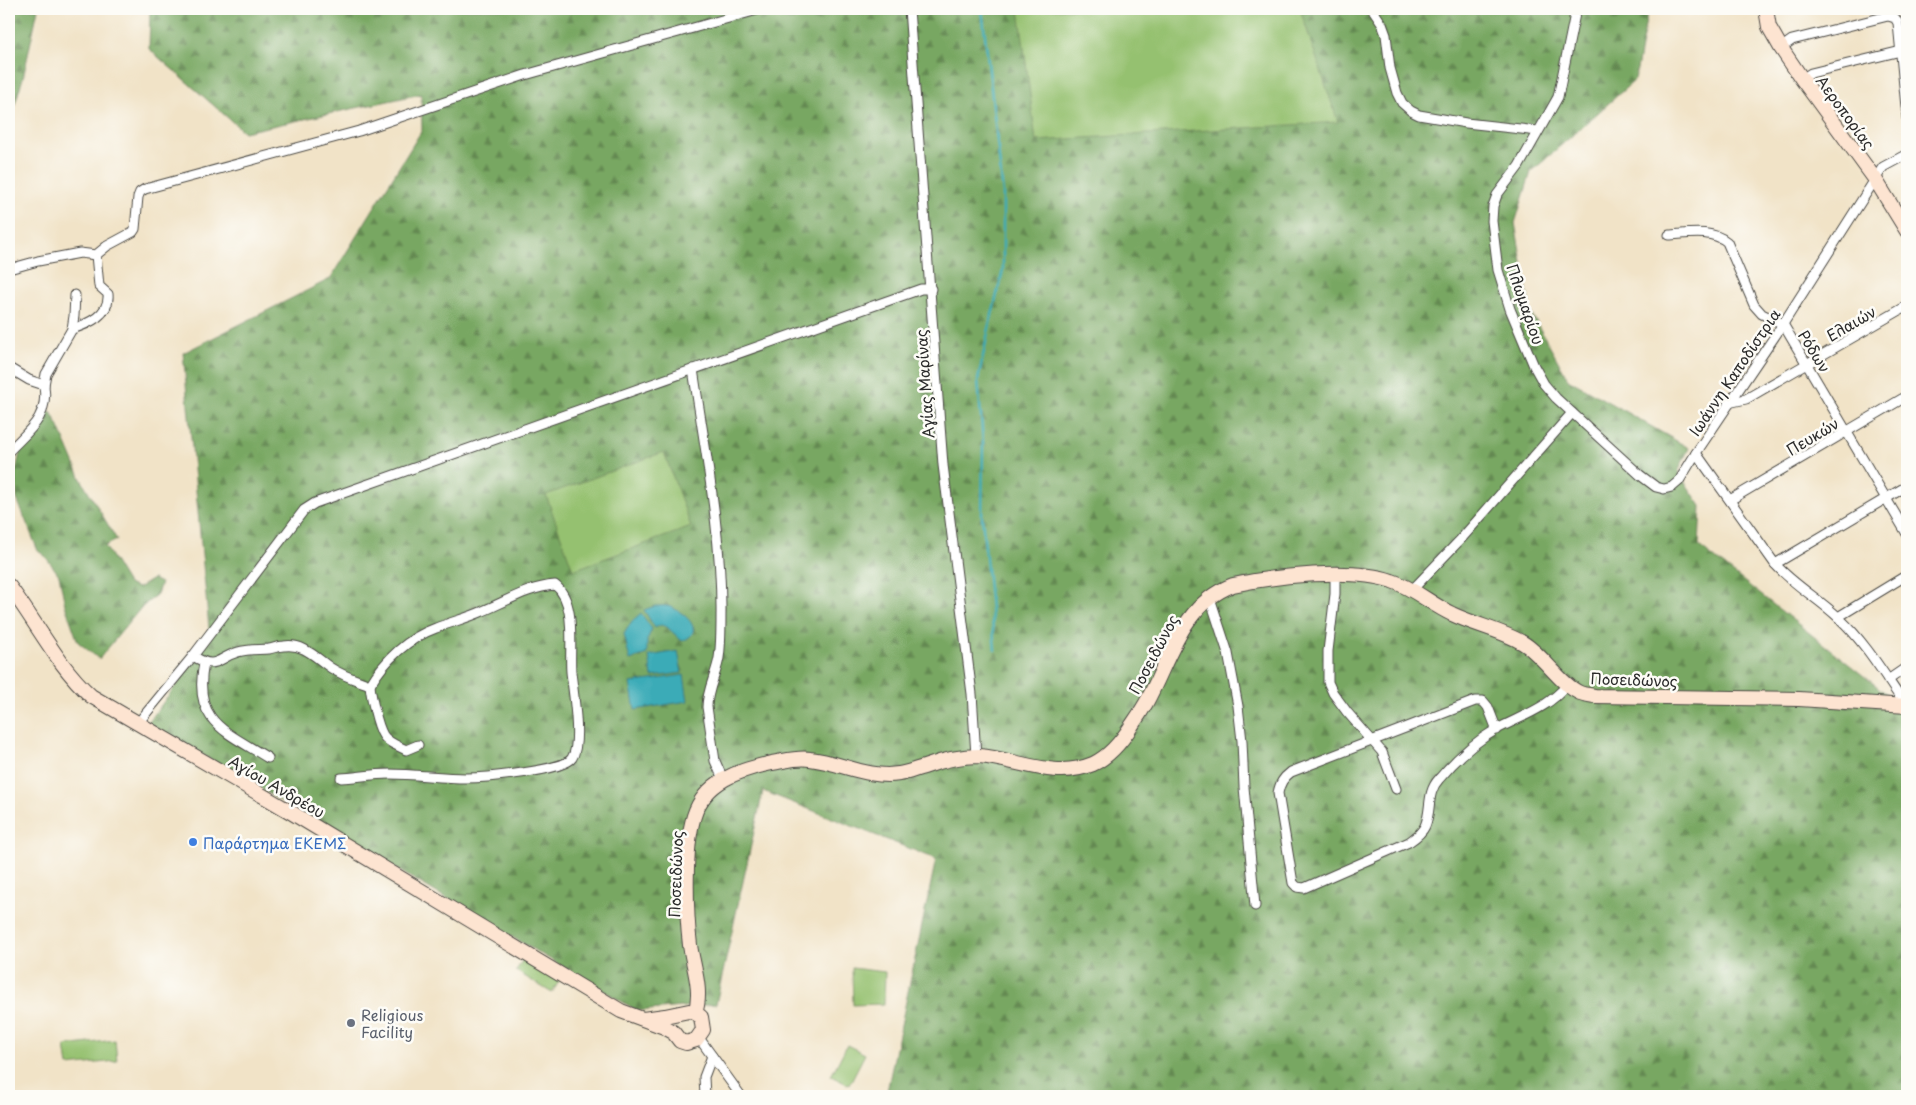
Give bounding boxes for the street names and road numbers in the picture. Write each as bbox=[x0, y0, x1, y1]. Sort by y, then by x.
street label: Αεροπορίας bbox=[1811, 70, 1881, 154]
street label: Πλωμαρίου bbox=[1501, 261, 1551, 347]
street label: Ελαιών bbox=[1822, 300, 1880, 346]
street label: Ιωάννη Καποδίστρια bbox=[1683, 304, 1785, 440]
street label: Ρόδων bbox=[1793, 325, 1837, 377]
street label: Αγίας Μαρίνας bbox=[909, 329, 939, 439]
street label: Πευκών bbox=[1781, 411, 1843, 461]
street label: Ποσειδώνος bbox=[1122, 610, 1184, 698]
street label: Ποσειδώνος bbox=[1590, 666, 1678, 692]
street label: Αγίου Ανδρέου bbox=[225, 749, 329, 823]
street label: Ποσειδώνος bbox=[662, 830, 688, 918]

